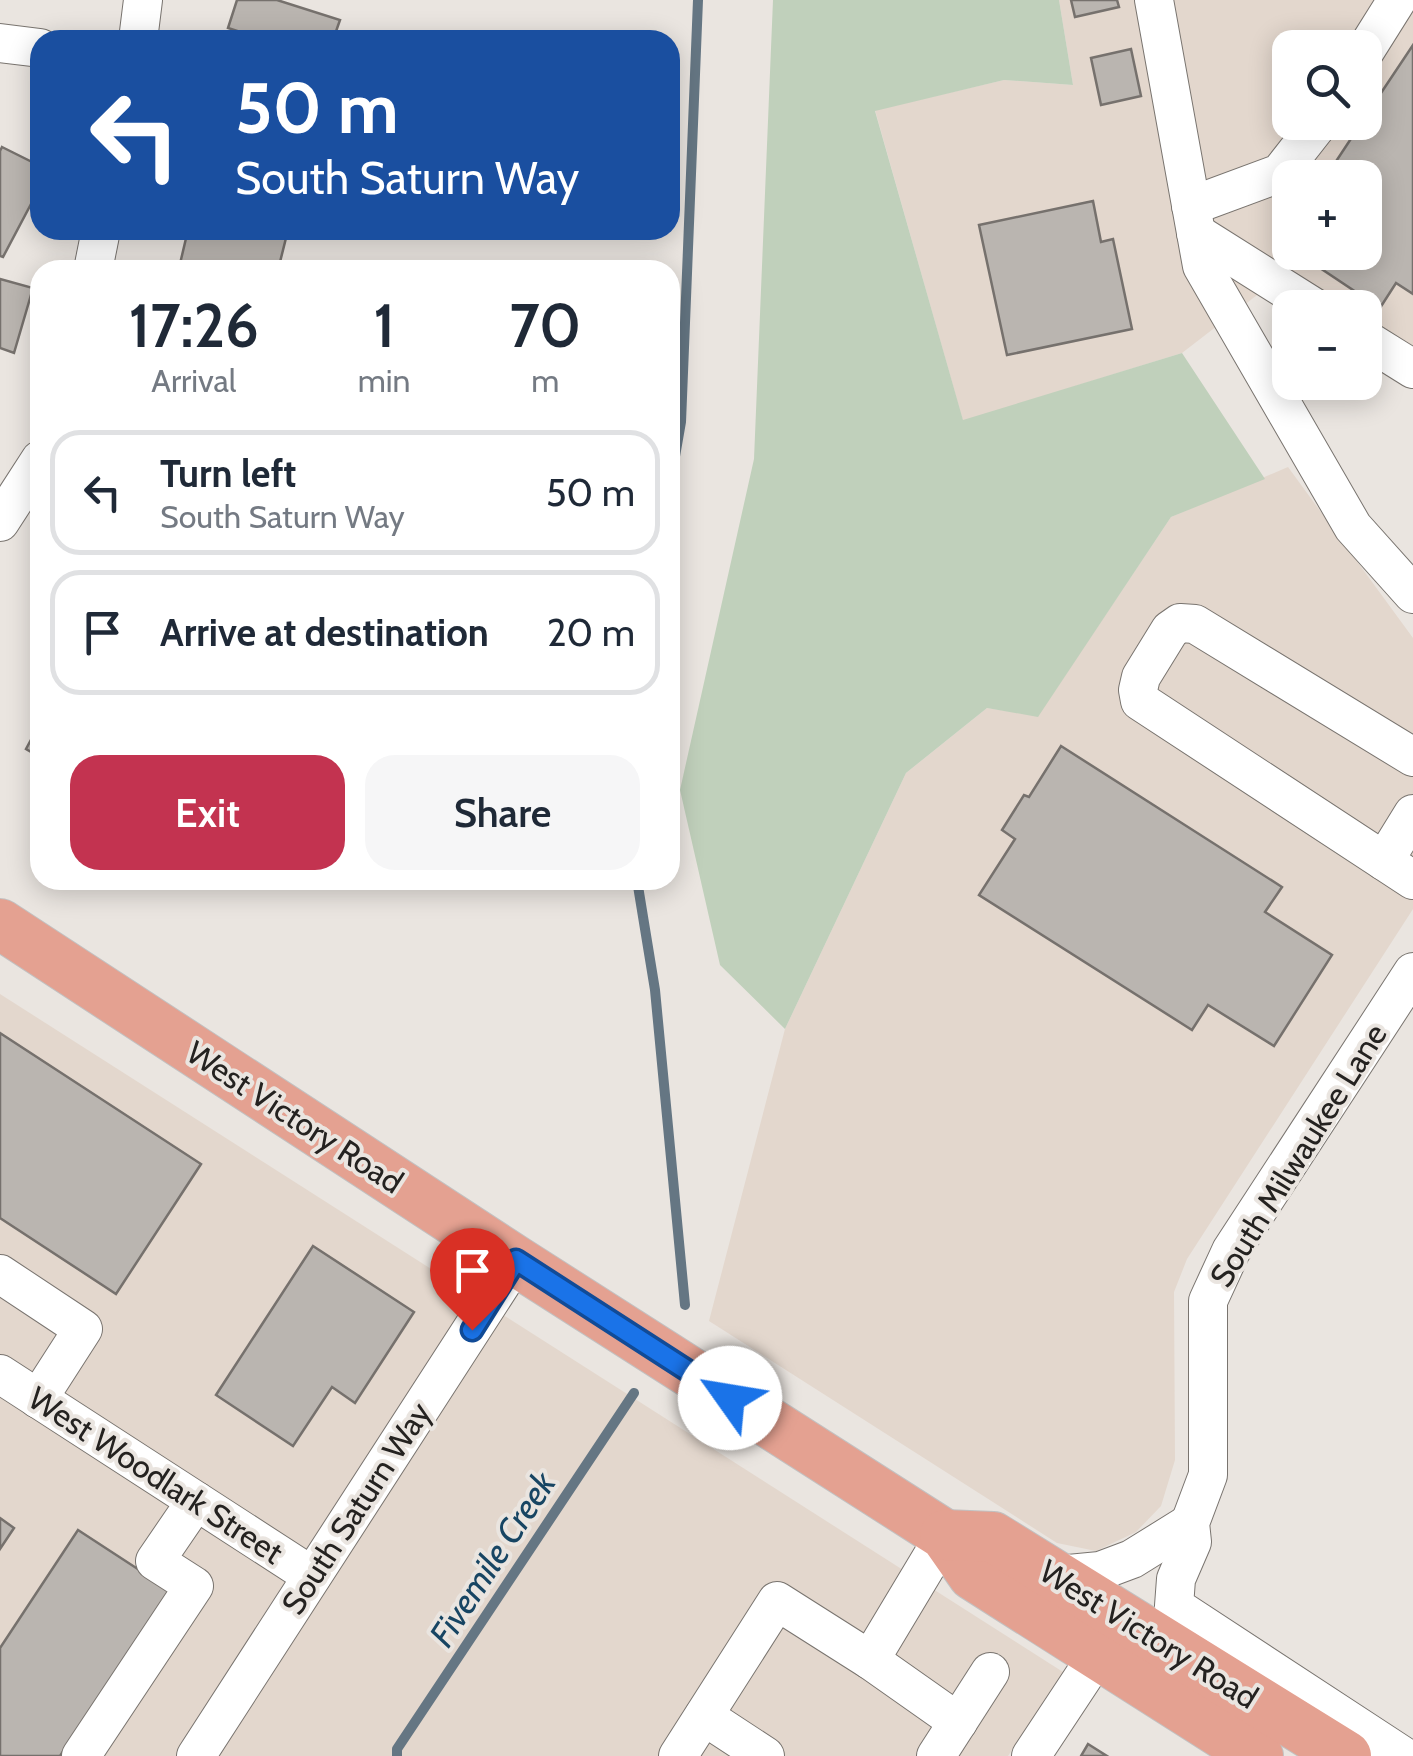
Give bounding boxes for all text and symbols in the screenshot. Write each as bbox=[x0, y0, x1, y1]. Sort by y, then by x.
map controls bbox=[1272, 30, 1382, 400]
button: search bbox=[1272, 30, 1382, 140]
text: 50 m bbox=[235, 65, 399, 151]
icon: left bbox=[70, 70, 200, 200]
text: South Saturn Way bbox=[235, 151, 579, 205]
button: + bbox=[1272, 160, 1382, 270]
text: 17:26 bbox=[129, 289, 259, 362]
text: 1 bbox=[373, 289, 395, 362]
text: 70 bbox=[509, 289, 581, 362]
button: − bbox=[1272, 290, 1382, 400]
text: Arrival bbox=[151, 361, 236, 400]
text: min bbox=[358, 361, 410, 400]
text: m bbox=[531, 361, 559, 400]
text: Turn left bbox=[160, 450, 296, 497]
icon: left bbox=[75, 465, 130, 520]
text: 50 m bbox=[546, 469, 635, 516]
text: South Saturn Way bbox=[160, 497, 405, 536]
icon: arrive bbox=[75, 605, 130, 660]
text: Arrive at destination bbox=[160, 609, 489, 656]
text: 20 m bbox=[547, 609, 635, 656]
button: Exit bbox=[70, 755, 345, 870]
button: Share bbox=[365, 755, 640, 870]
street label: South Milwaukee Lane bbox=[1201, 1016, 1395, 1294]
street label: West Victory Road bbox=[180, 1033, 410, 1201]
pin bbox=[430, 1228, 515, 1331]
icon: arrive bbox=[445, 1243, 500, 1298]
position arrow bbox=[678, 1346, 782, 1450]
street label: West Woodlark Street bbox=[21, 1378, 291, 1572]
street label: South Saturn Way bbox=[273, 1395, 439, 1621]
water label: Fivemile Creek bbox=[420, 1463, 565, 1654]
street label: West Victory Road bbox=[1033, 1551, 1265, 1717]

